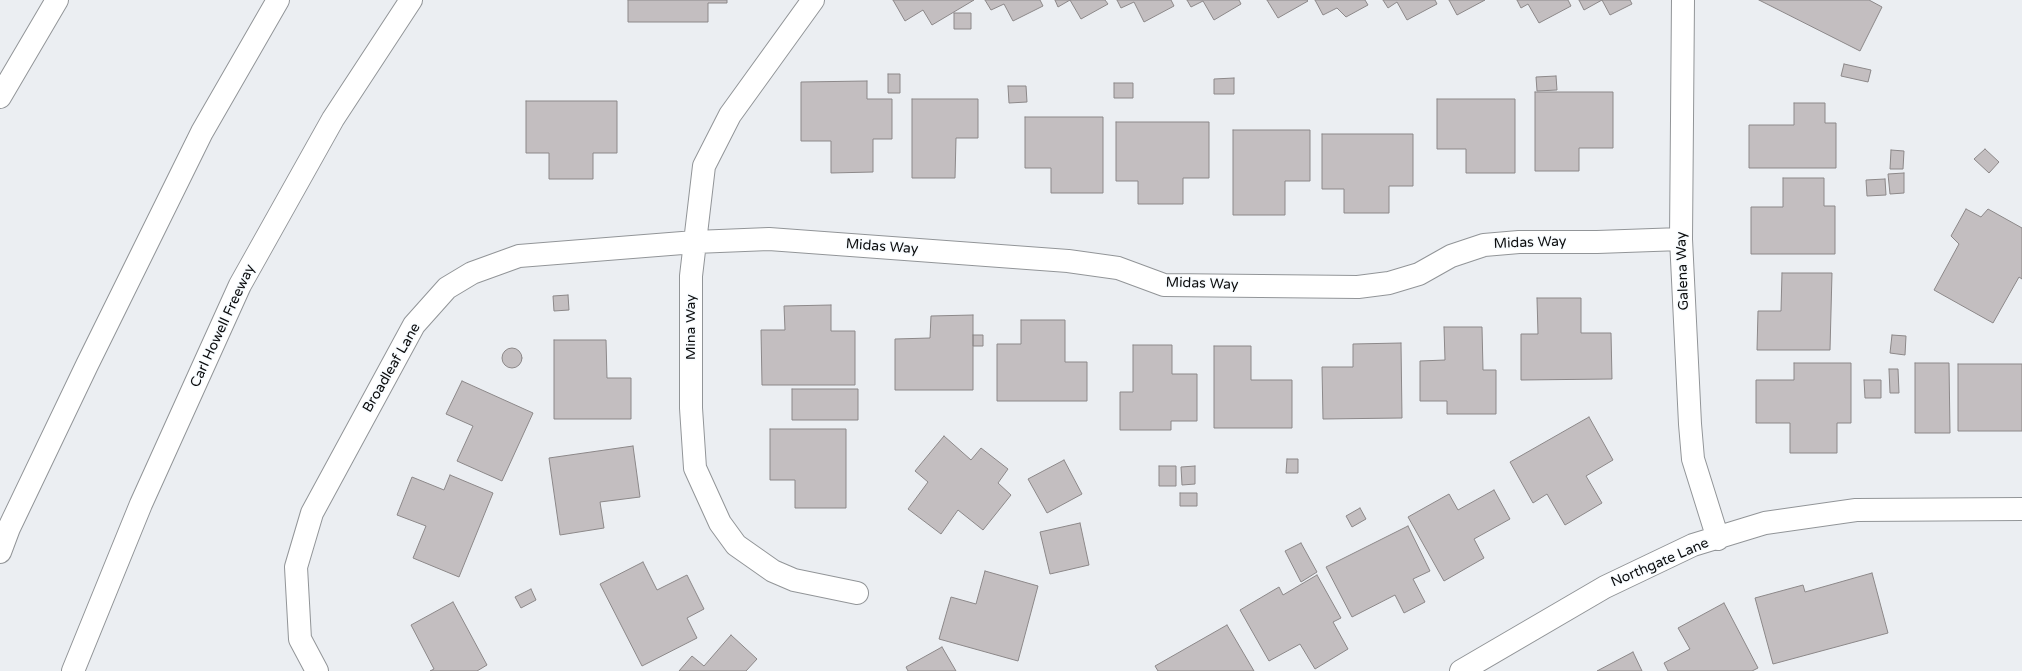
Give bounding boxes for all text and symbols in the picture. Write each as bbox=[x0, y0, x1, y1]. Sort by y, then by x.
street label: Galena Way bbox=[1673, 231, 1693, 311]
street label: Midas Way bbox=[1493, 233, 1567, 253]
street label: Midas Way bbox=[845, 236, 919, 258]
street label: Carl Howell Freeway bbox=[187, 262, 259, 390]
street label: Midas Way bbox=[1165, 274, 1239, 294]
street label: Mina Way bbox=[683, 294, 699, 360]
street label: Broadleaf Lane bbox=[360, 320, 424, 416]
street label: Northgate Lane bbox=[1609, 535, 1711, 591]

